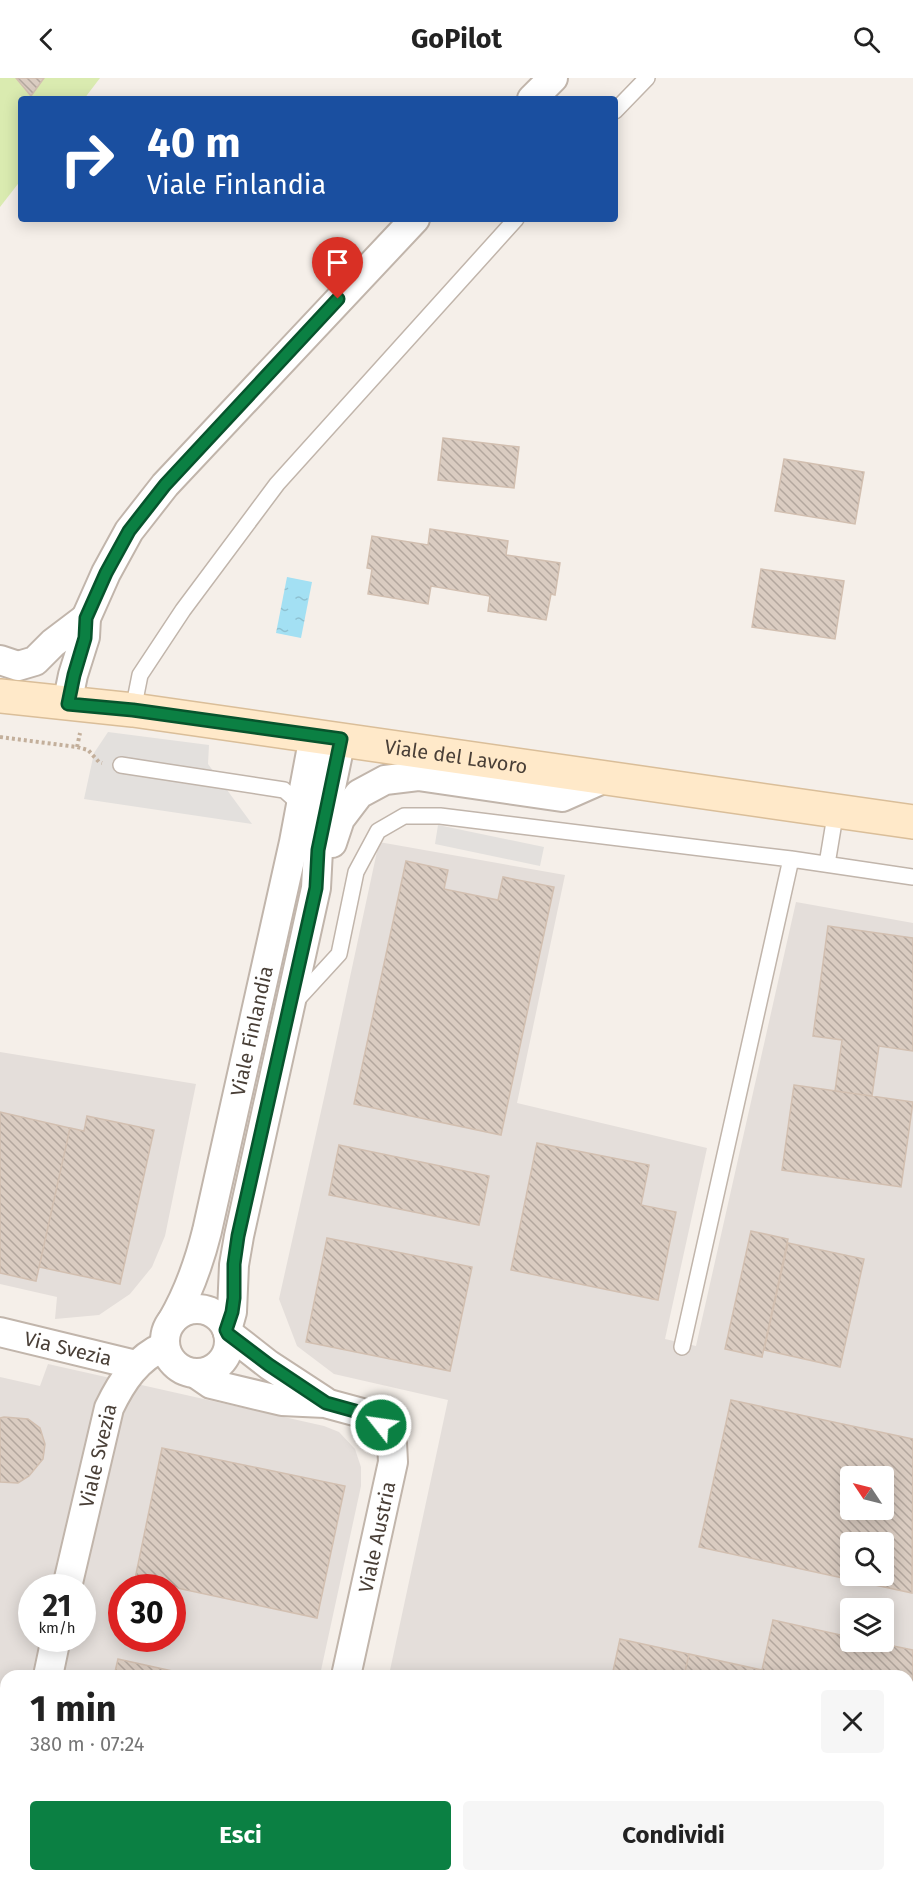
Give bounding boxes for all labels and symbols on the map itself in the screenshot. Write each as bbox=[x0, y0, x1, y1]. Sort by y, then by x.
pin bbox=[312, 237, 363, 299]
street label: Viale del Lavoro bbox=[383, 734, 529, 778]
street label: Viale Finlandia bbox=[226, 963, 278, 1098]
street label: Via Svezia bbox=[22, 1326, 114, 1371]
position arrow bbox=[349, 1393, 413, 1457]
street label: Viale Svezia bbox=[74, 1401, 122, 1510]
north arrow bbox=[840, 1466, 894, 1520]
street label: Viale Austria bbox=[353, 1479, 401, 1595]
speed limit sign: 30 bbox=[108, 1574, 186, 1652]

